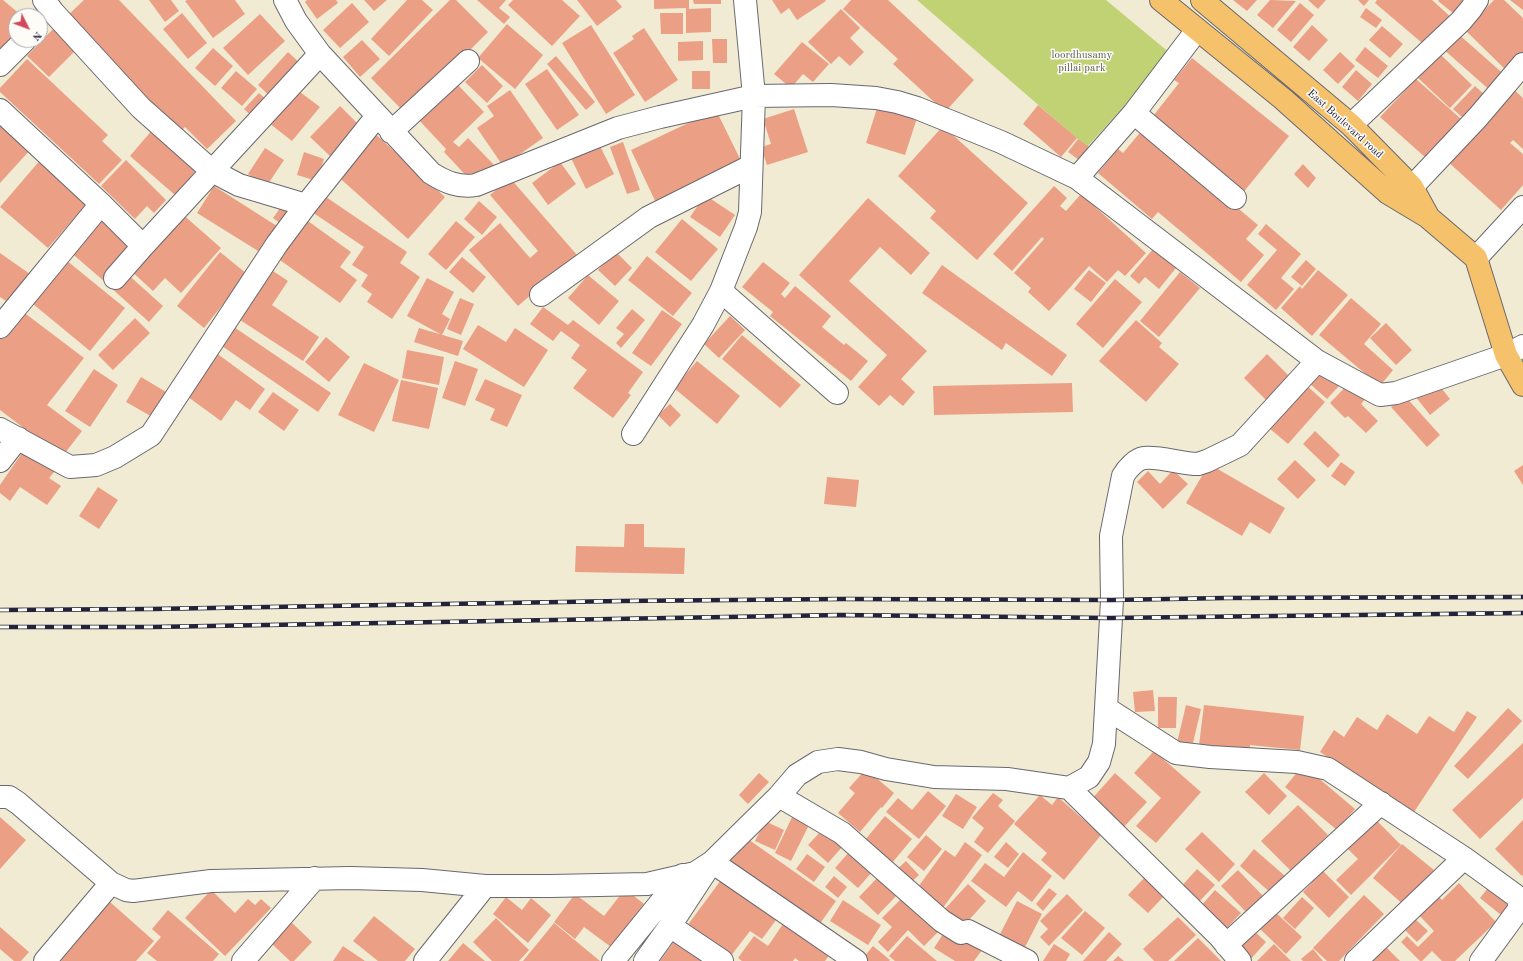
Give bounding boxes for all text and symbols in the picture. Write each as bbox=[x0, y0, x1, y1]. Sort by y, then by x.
north arrow bbox=[8, 8, 48, 48]
text: N bbox=[30, 29, 43, 42]
park label: loordhusamy pillai park bbox=[1052, 48, 1112, 74]
street label: East Boulevard road bbox=[1305, 87, 1385, 161]

